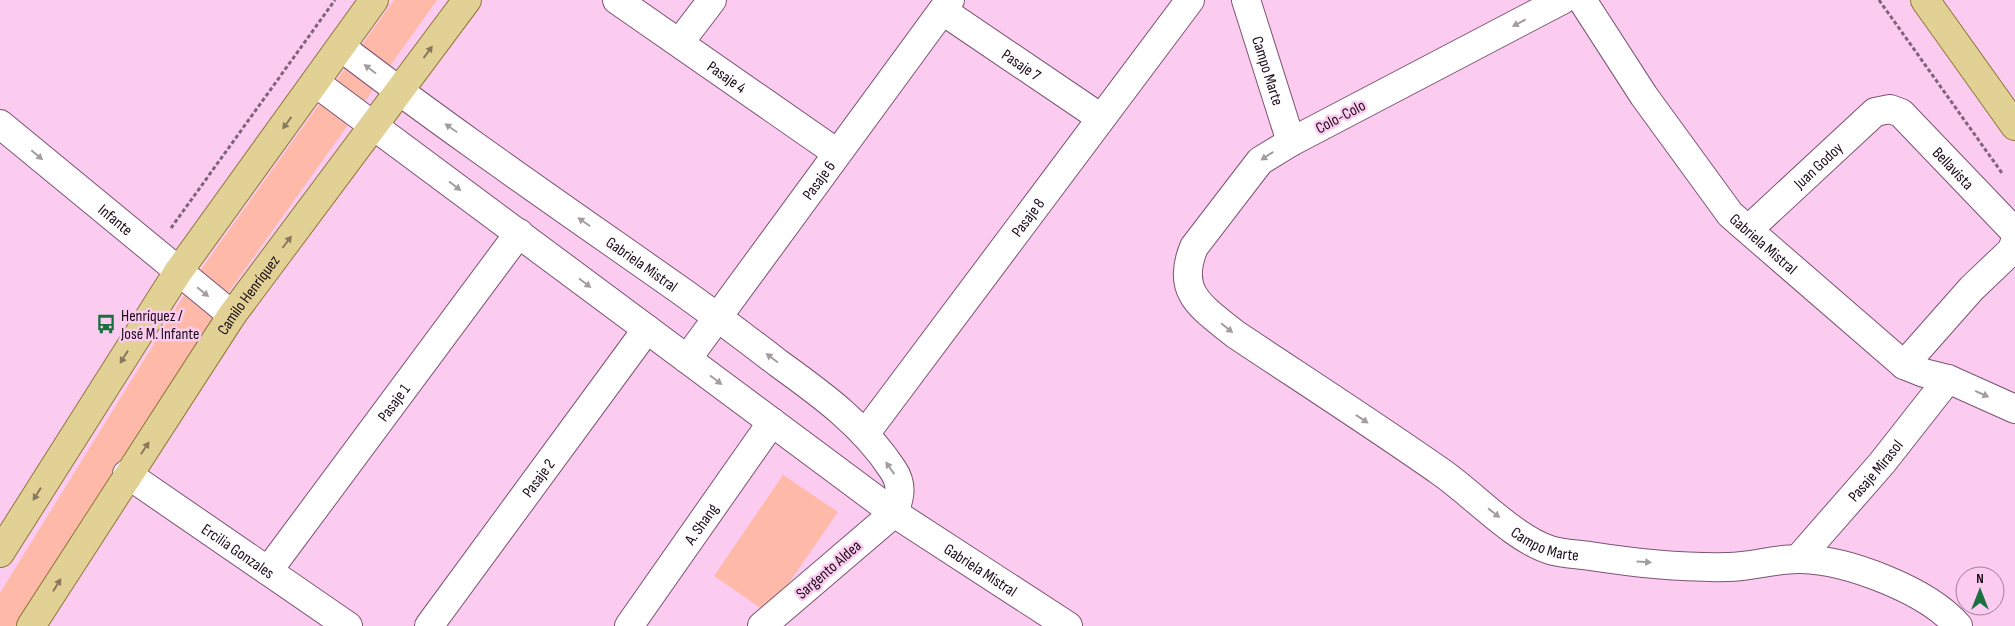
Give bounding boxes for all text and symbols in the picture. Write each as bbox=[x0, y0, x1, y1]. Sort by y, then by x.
one-way arrow bbox=[1512, 19, 1526, 27]
street label: Campo Marte bbox=[1247, 34, 1287, 108]
one-way arrow bbox=[423, 45, 433, 59]
street label: Pasaje 7 bbox=[998, 46, 1044, 86]
street label: Pasaje 4 bbox=[703, 58, 750, 98]
one-way arrow bbox=[363, 64, 377, 74]
street label: Colo-Colo bbox=[1313, 96, 1369, 138]
one-way arrow bbox=[282, 116, 292, 130]
one-way arrow bbox=[444, 123, 458, 133]
street label: Juan Godoy bbox=[1790, 139, 1847, 194]
street label: Bellavista bbox=[1928, 144, 1977, 194]
one-way arrow bbox=[31, 149, 44, 160]
one-way arrow bbox=[1261, 151, 1274, 161]
street label: Pasaje 6 bbox=[799, 158, 840, 204]
one-way arrow bbox=[448, 181, 462, 191]
street label: Pasaje 8 bbox=[1008, 195, 1049, 241]
street label: Infante bbox=[94, 201, 136, 240]
street label: Gabriela Mistral bbox=[1725, 210, 1800, 279]
one-way arrow bbox=[577, 217, 590, 227]
street label: Gabriela Mistral bbox=[602, 233, 681, 296]
one-way arrow bbox=[281, 236, 292, 249]
street label: Camilo Henríquez bbox=[214, 252, 284, 339]
one-way arrow bbox=[578, 278, 592, 288]
one-way arrow bbox=[196, 286, 209, 297]
place label: Henríquez / José M. Infante bbox=[120, 307, 200, 344]
bus stop icon: Henríquez / José M. Infante bbox=[95, 313, 117, 335]
one-way arrow bbox=[1221, 322, 1234, 333]
one-way arrow bbox=[120, 350, 129, 363]
one-way arrow bbox=[765, 353, 779, 363]
one-way arrow bbox=[709, 375, 723, 385]
street label: Pasaje 1 bbox=[374, 380, 415, 426]
one-way arrow bbox=[1975, 391, 1989, 399]
one-way arrow bbox=[1355, 414, 1369, 424]
street label: Pasaje Mirasol bbox=[1845, 437, 1908, 506]
one-way arrow bbox=[140, 441, 149, 455]
street label: Pasaje 2 bbox=[519, 456, 559, 502]
one-way arrow bbox=[885, 461, 895, 475]
one-way arrow bbox=[33, 487, 42, 500]
street label: A. Shang bbox=[681, 500, 723, 549]
one-way arrow bbox=[1487, 508, 1500, 519]
street label: Ercilia Gonzales bbox=[197, 520, 278, 583]
street label: Campo Marte bbox=[1507, 523, 1580, 566]
street label: Sargento Aldea bbox=[793, 537, 865, 604]
street label: Gabriela Mistral bbox=[940, 540, 1020, 601]
one-way arrow bbox=[1637, 558, 1653, 566]
north arrow bbox=[1955, 566, 2005, 616]
text: N bbox=[1976, 570, 1984, 587]
one-way arrow bbox=[52, 578, 62, 591]

